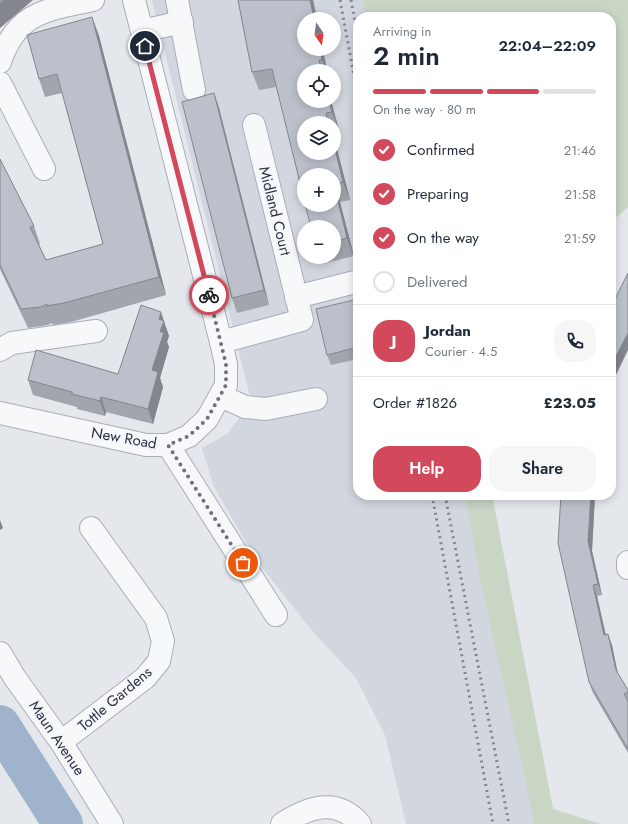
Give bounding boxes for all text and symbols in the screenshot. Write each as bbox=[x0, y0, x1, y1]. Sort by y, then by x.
north arrow bbox=[297, 12, 341, 56]
map controls bbox=[297, 12, 341, 264]
text: Arriving in bbox=[373, 22, 431, 41]
pin bbox=[128, 29, 162, 63]
icon: home bbox=[134, 35, 156, 57]
text: 22:04–22:09 bbox=[498, 35, 596, 57]
text: 2 min bbox=[373, 37, 440, 75]
button: locate bbox=[297, 64, 341, 108]
text: On the way · 80 m bbox=[373, 100, 476, 119]
button: layers bbox=[297, 116, 341, 160]
icon: check bbox=[373, 139, 395, 161]
text: Confirmed bbox=[407, 139, 475, 161]
text: 21:46 bbox=[564, 141, 596, 160]
street label: Midland Court bbox=[253, 164, 297, 258]
button: + bbox=[297, 168, 341, 212]
icon: check bbox=[373, 183, 395, 205]
text: Preparing bbox=[407, 183, 469, 205]
text: 21:58 bbox=[564, 185, 596, 204]
button: − bbox=[297, 220, 341, 264]
icon: check bbox=[373, 227, 395, 249]
text: On the way bbox=[407, 227, 479, 249]
text: 21:59 bbox=[564, 229, 596, 248]
text: Delivered bbox=[407, 271, 468, 293]
courier bbox=[189, 275, 229, 315]
icon: bike bbox=[198, 284, 220, 306]
text: Jordan bbox=[425, 320, 471, 342]
button: phone bbox=[554, 320, 596, 362]
text: J bbox=[392, 330, 396, 352]
text: Courier · 4.5 bbox=[425, 342, 497, 361]
text: Order #1826 bbox=[373, 392, 457, 414]
text: £23.05 bbox=[543, 392, 596, 414]
street label: New Road bbox=[89, 421, 159, 455]
button: Help bbox=[373, 446, 481, 492]
button: Share bbox=[489, 446, 596, 492]
pin bbox=[226, 546, 260, 580]
icon: bag bbox=[232, 552, 254, 574]
street label: Tottle Gardens bbox=[73, 661, 157, 737]
street label: Maun Avenue bbox=[24, 696, 90, 780]

